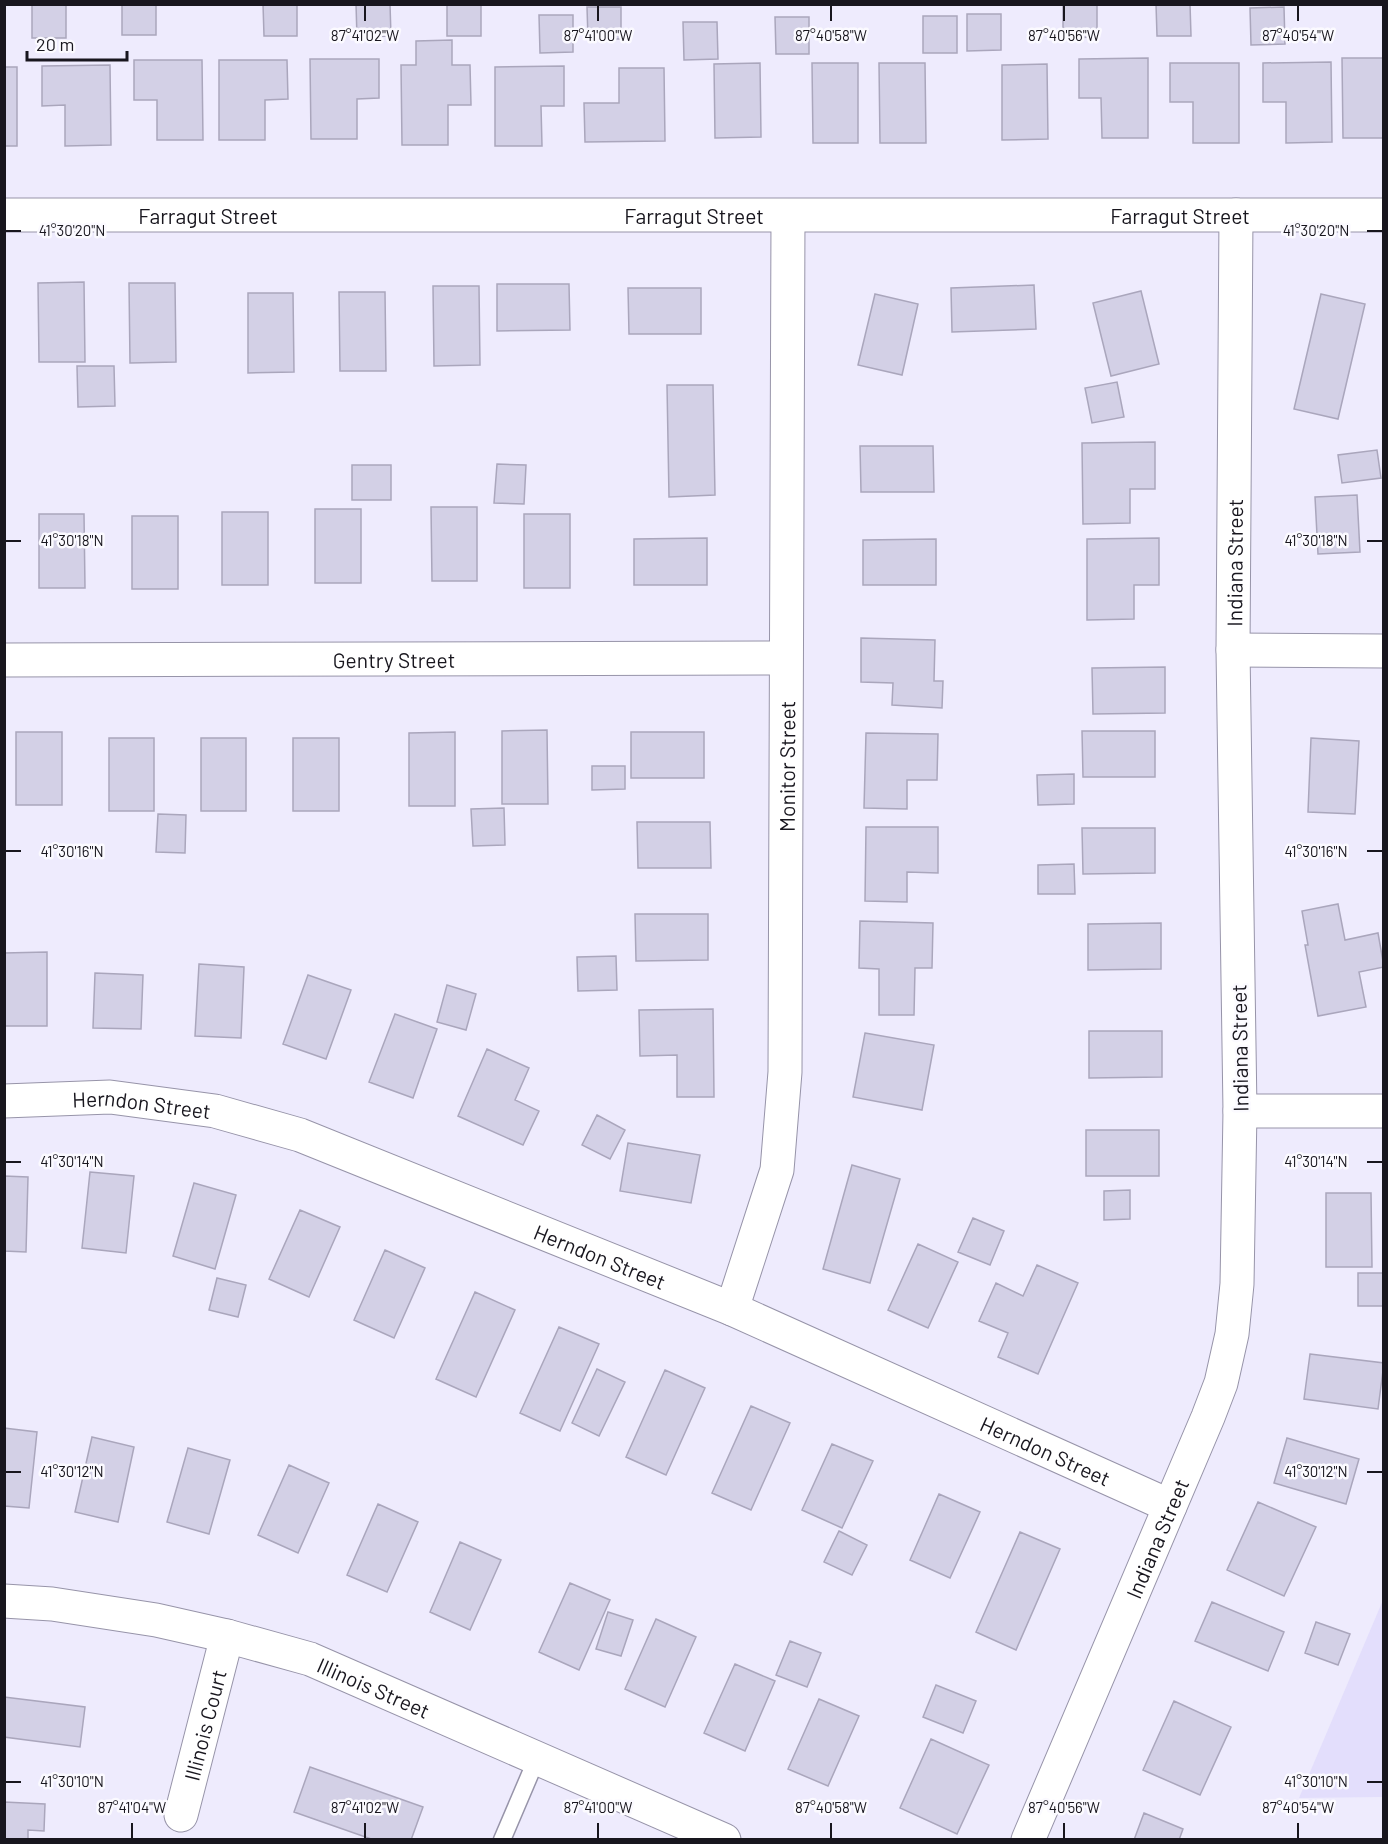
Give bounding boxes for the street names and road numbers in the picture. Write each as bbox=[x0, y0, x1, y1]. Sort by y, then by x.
street label: Farragut Street bbox=[138, 203, 278, 228]
street label: Farragut Street bbox=[624, 203, 764, 228]
street label: Farragut Street bbox=[1110, 203, 1250, 228]
street label: Indiana Street bbox=[1221, 499, 1247, 627]
street label: Gentry Street bbox=[333, 646, 455, 672]
street label: Monitor Street bbox=[773, 701, 799, 832]
street label: Indiana Street bbox=[1225, 984, 1253, 1112]
street label: Herndon Street bbox=[72, 1084, 212, 1123]
street label: Herndon Street bbox=[531, 1218, 670, 1294]
street label: Herndon Street bbox=[977, 1410, 1114, 1490]
street label: Indiana Street bbox=[1120, 1474, 1193, 1602]
street label: Illinois Street bbox=[314, 1651, 434, 1722]
street label: Illinois Court bbox=[178, 1667, 230, 1783]

